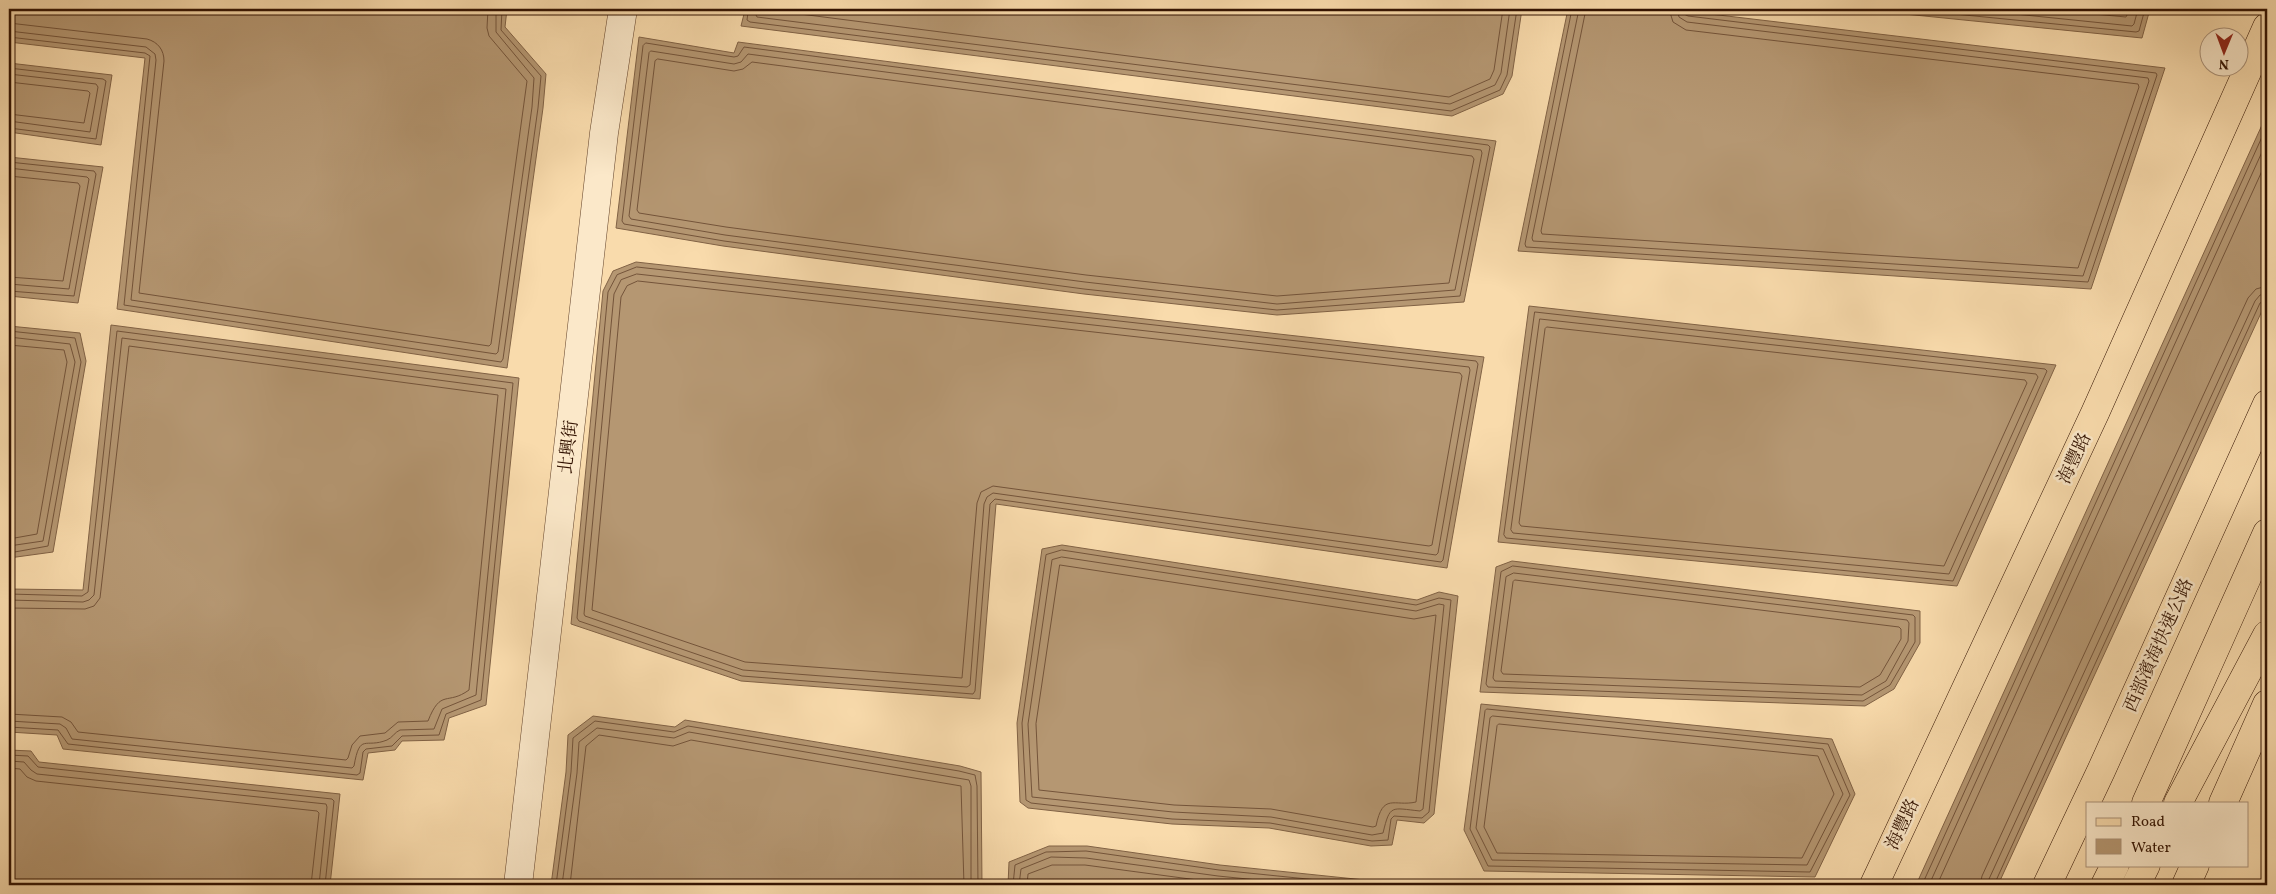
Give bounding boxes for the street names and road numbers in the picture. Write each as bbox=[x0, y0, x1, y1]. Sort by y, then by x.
street label: 北興街 bbox=[554, 419, 585, 476]
street label: 海豐路 bbox=[2053, 429, 2098, 488]
street label: 西部濱海快速公路 bbox=[2119, 575, 2200, 716]
street label: 海豐路 bbox=[1881, 795, 1926, 854]

